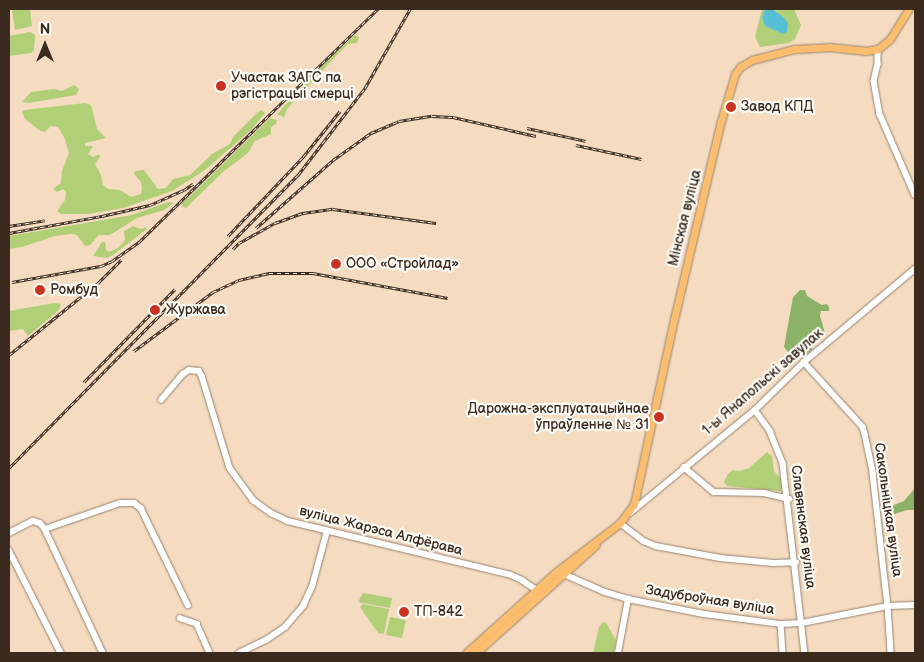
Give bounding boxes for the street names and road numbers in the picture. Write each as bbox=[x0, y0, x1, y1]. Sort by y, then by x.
street label: Мінская вуліца bbox=[665, 168, 705, 268]
street label: 1-ы Янапольскі завулак bbox=[699, 325, 827, 439]
street label: Сакольніцкая вуліца bbox=[870, 442, 906, 578]
street label: Славянская вуліца bbox=[787, 464, 819, 590]
street label: вуліца Жарэса Алфёрава bbox=[298, 503, 464, 559]
street label: Задуброўная вуліца bbox=[644, 582, 776, 618]

